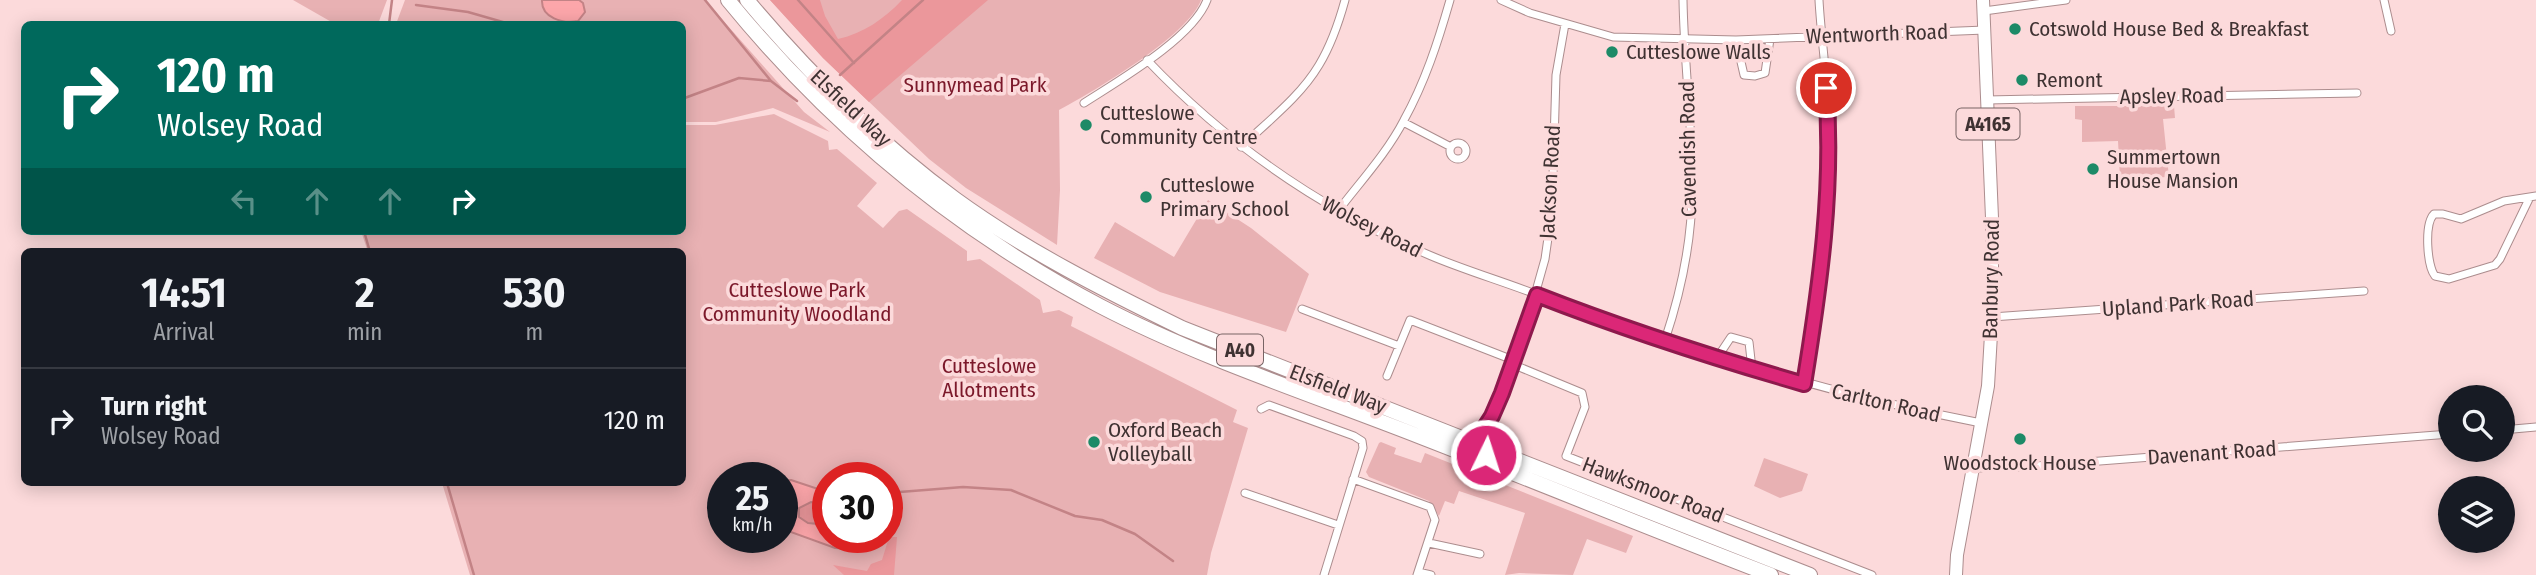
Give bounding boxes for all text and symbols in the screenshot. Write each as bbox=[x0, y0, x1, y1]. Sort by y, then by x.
place label: Cotswold House Bed & Breakfast bbox=[2029, 16, 2309, 42]
street label: Wentworth Road bbox=[1805, 19, 1949, 49]
marker: Cotswold House Bed & Breakfast bbox=[2007, 21, 2023, 37]
place label: Cutteslowe Walls bbox=[1626, 39, 1771, 65]
marker: Cutteslowe Walls bbox=[1604, 44, 1620, 60]
text: 120 m bbox=[157, 46, 275, 105]
icon: right bbox=[42, 49, 133, 140]
pin bbox=[1796, 58, 1856, 118]
street label: Elsfield Way bbox=[805, 64, 897, 153]
place label: Remont bbox=[2036, 67, 2103, 93]
icon: arrive bbox=[1807, 69, 1845, 107]
park label: Sunnymead Park bbox=[904, 72, 1047, 98]
marker: Remont bbox=[2014, 72, 2030, 88]
street label: Cavendish Road bbox=[1674, 81, 1702, 217]
street label: Apsley Road bbox=[2119, 82, 2225, 110]
place label: Cutteslowe Community Centre bbox=[1100, 100, 1258, 150]
text: Wolsey Road bbox=[157, 106, 323, 144]
road number: A4165 bbox=[1956, 108, 2020, 140]
marker: Cutteslowe Community Centre bbox=[1078, 117, 1094, 133]
street label: Jackson Road bbox=[1534, 124, 1566, 240]
place label: Summertown House Mansion bbox=[2107, 144, 2239, 194]
marker: Summertown House Mansion bbox=[2085, 161, 2101, 177]
place label: Cutteslowe Primary School bbox=[1160, 172, 1290, 222]
icon: left bbox=[225, 182, 263, 220]
icon: ahead bbox=[298, 182, 336, 220]
icon: ahead bbox=[371, 182, 409, 220]
icon: right bbox=[444, 182, 482, 220]
marker: Cutteslowe Primary School bbox=[1138, 189, 1154, 205]
street label: Wolsey Road bbox=[1317, 191, 1427, 263]
street label: Banbury Road bbox=[1977, 219, 2005, 339]
text: 14:51 bbox=[141, 268, 227, 318]
text: 2 bbox=[355, 268, 374, 318]
text: 530 bbox=[503, 268, 566, 318]
park label: Cutteslowe Park Community Woodland bbox=[703, 277, 891, 327]
street label: Upland Park Road bbox=[2101, 286, 2255, 322]
text: Arrival bbox=[153, 318, 214, 346]
text: min bbox=[347, 318, 382, 346]
text: m bbox=[525, 318, 543, 346]
road number: A40 bbox=[1217, 334, 1263, 366]
park label: Cutteslowe Allotments bbox=[942, 353, 1036, 403]
street label: Elsfield Way bbox=[1286, 359, 1391, 420]
street label: Carlton Road bbox=[1829, 378, 1943, 428]
map controls bbox=[2438, 385, 2515, 553]
button: search bbox=[2438, 385, 2515, 462]
text: Turn right bbox=[101, 391, 207, 422]
icon: right bbox=[42, 402, 80, 440]
text: 120 m bbox=[604, 405, 665, 436]
place label: Oxford Beach Volleyball bbox=[1108, 417, 1222, 467]
position arrow bbox=[1449, 418, 1523, 492]
text: Wolsey Road bbox=[101, 422, 221, 450]
marker: Woodstock House bbox=[2012, 431, 2028, 447]
marker: Oxford Beach Volleyball bbox=[1086, 434, 1102, 450]
street label: Davenant Road bbox=[2147, 436, 2277, 470]
place label: Woodstock House bbox=[1943, 450, 2097, 476]
street label: Hawksmoor Road bbox=[1579, 451, 1727, 529]
speed limit sign: 30 bbox=[812, 462, 903, 553]
button: layers bbox=[2438, 476, 2515, 553]
text: 25 bbox=[736, 477, 769, 519]
text: km/h bbox=[732, 514, 773, 536]

